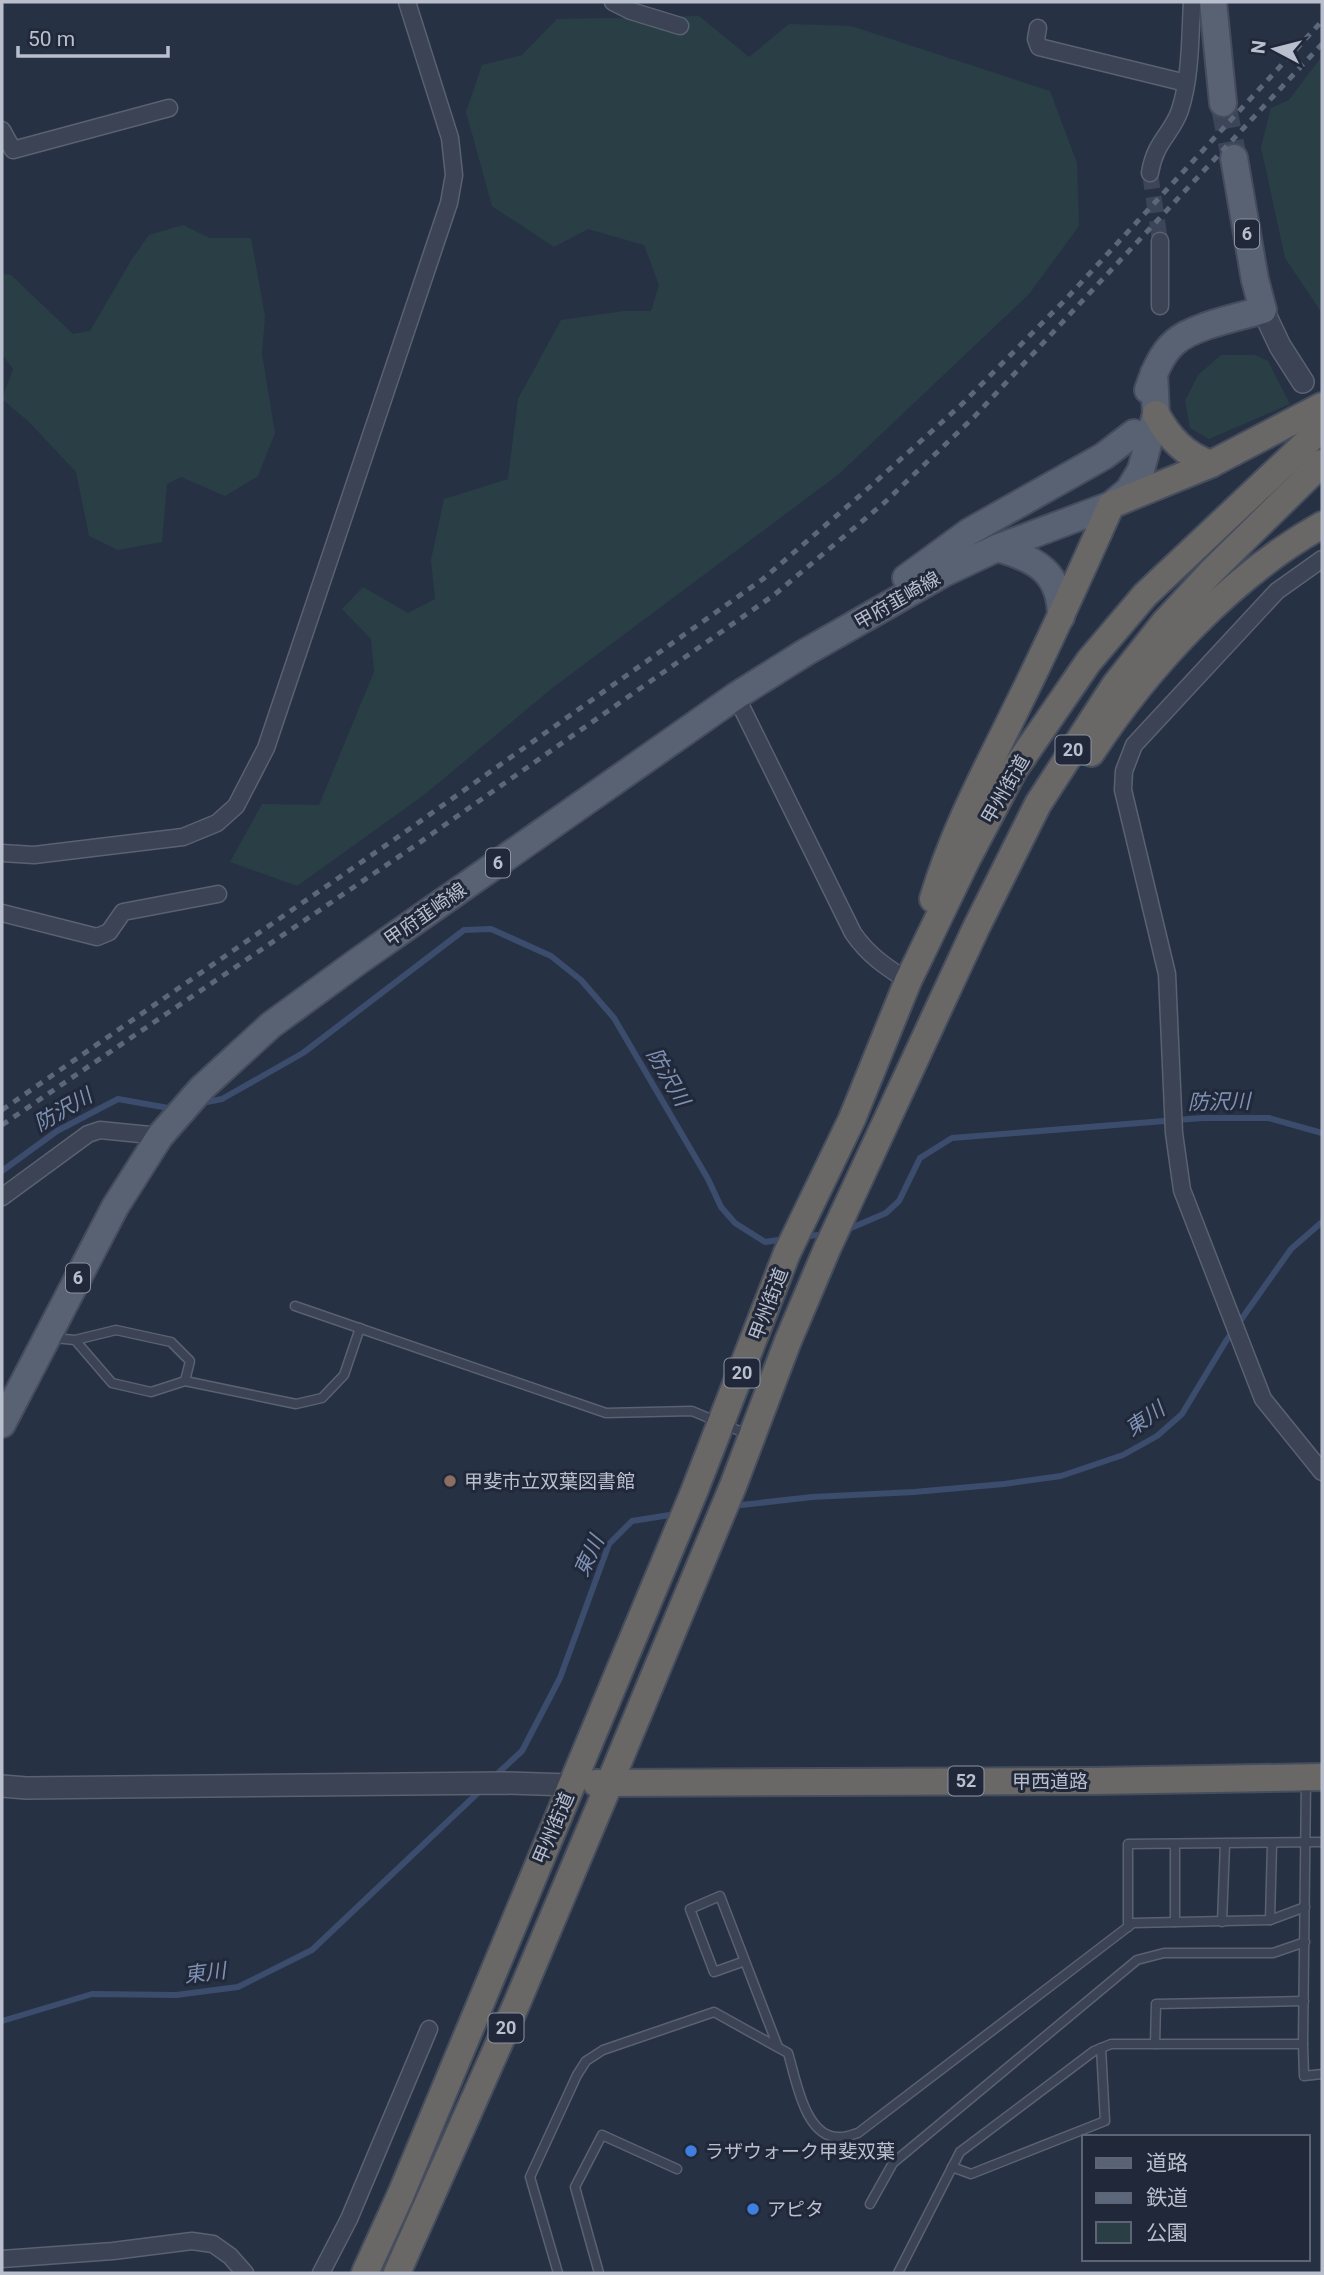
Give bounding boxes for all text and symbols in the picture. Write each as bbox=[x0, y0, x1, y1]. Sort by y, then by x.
scale bar bbox=[18, 14, 168, 58]
north arrow bbox=[1240, 14, 1310, 84]
text: 50 m bbox=[28, 27, 75, 51]
text: N bbox=[1246, 39, 1271, 55]
road number: 6 bbox=[1235, 220, 1259, 248]
street label: 甲府韮崎線 bbox=[850, 567, 944, 634]
road number: 20 bbox=[1056, 736, 1090, 764]
street label: 甲州街道 bbox=[976, 751, 1034, 828]
road number: 6 bbox=[486, 848, 510, 878]
street label: 甲府韮崎線 bbox=[380, 878, 471, 951]
water label: 防沢川 bbox=[642, 1044, 695, 1112]
water label: 防沢川 bbox=[30, 1083, 98, 1136]
water label: 防沢川 bbox=[1187, 1089, 1253, 1115]
road number: 6 bbox=[66, 1264, 90, 1293]
street label: 甲州街道 bbox=[744, 1265, 793, 1344]
road number: 20 bbox=[724, 1358, 760, 1388]
water label: 東川 bbox=[1121, 1396, 1171, 1441]
place label: 甲斐市立双葉図書館 bbox=[464, 1470, 635, 1493]
marker: 甲斐市立双葉図書館 bbox=[442, 1473, 458, 1489]
water label: 東川 bbox=[569, 1530, 610, 1580]
road number: 52 bbox=[948, 1766, 984, 1796]
street label: 甲西道路 bbox=[1012, 1770, 1088, 1793]
street label: 甲州街道 bbox=[528, 1789, 579, 1868]
water label: 東川 bbox=[183, 1958, 229, 1987]
road number: 20 bbox=[489, 2014, 524, 2042]
legend bbox=[1082, 2135, 1310, 2261]
place label: ラザウォーク甲斐双葉 bbox=[705, 2140, 895, 2163]
marker: ラザウォーク甲斐双葉 bbox=[683, 2143, 699, 2159]
text: 道路 bbox=[1146, 2151, 1188, 2175]
text: 鉄道 bbox=[1146, 2186, 1188, 2210]
place label: アピタ bbox=[767, 2198, 824, 2221]
marker: アピタ bbox=[745, 2201, 761, 2217]
text: 公園 bbox=[1146, 2221, 1188, 2245]

